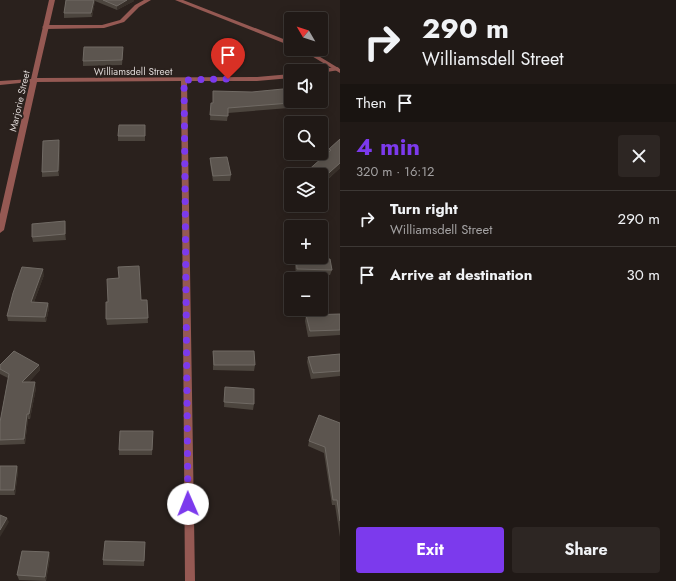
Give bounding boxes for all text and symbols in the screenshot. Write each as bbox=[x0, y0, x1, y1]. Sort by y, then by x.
text: 290 m bbox=[422, 8, 509, 49]
north arrow bbox=[284, 12, 328, 56]
map controls bbox=[284, 12, 328, 316]
icon: right bbox=[356, 16, 408, 68]
pin bbox=[211, 38, 245, 79]
icon: arrive bbox=[217, 44, 239, 66]
text: Williamsdell Street bbox=[422, 46, 564, 72]
street label: Williamsdell Street bbox=[94, 64, 173, 79]
button: sound bbox=[284, 64, 328, 108]
street label: Marjorie Street bbox=[5, 68, 34, 133]
text: Then bbox=[356, 92, 386, 114]
icon: arrive bbox=[394, 92, 416, 114]
button: search bbox=[284, 116, 328, 160]
text: 4 min bbox=[356, 129, 420, 164]
button: close bbox=[618, 135, 660, 177]
text: 320 m · 16:12 bbox=[356, 162, 435, 181]
button: layers bbox=[284, 168, 328, 212]
text: Turn right bbox=[390, 198, 458, 220]
icon: right bbox=[356, 208, 378, 230]
text: 290 m bbox=[618, 208, 660, 230]
button: + bbox=[284, 220, 328, 264]
text: Williamsdell Street bbox=[390, 220, 492, 239]
icon: arrive bbox=[356, 264, 378, 286]
text: Arrive at destination bbox=[390, 264, 532, 286]
text: 30 m bbox=[627, 264, 660, 286]
button: − bbox=[284, 272, 328, 316]
position arrow bbox=[167, 483, 209, 525]
button: Exit bbox=[356, 527, 504, 573]
button: Share bbox=[512, 527, 660, 573]

